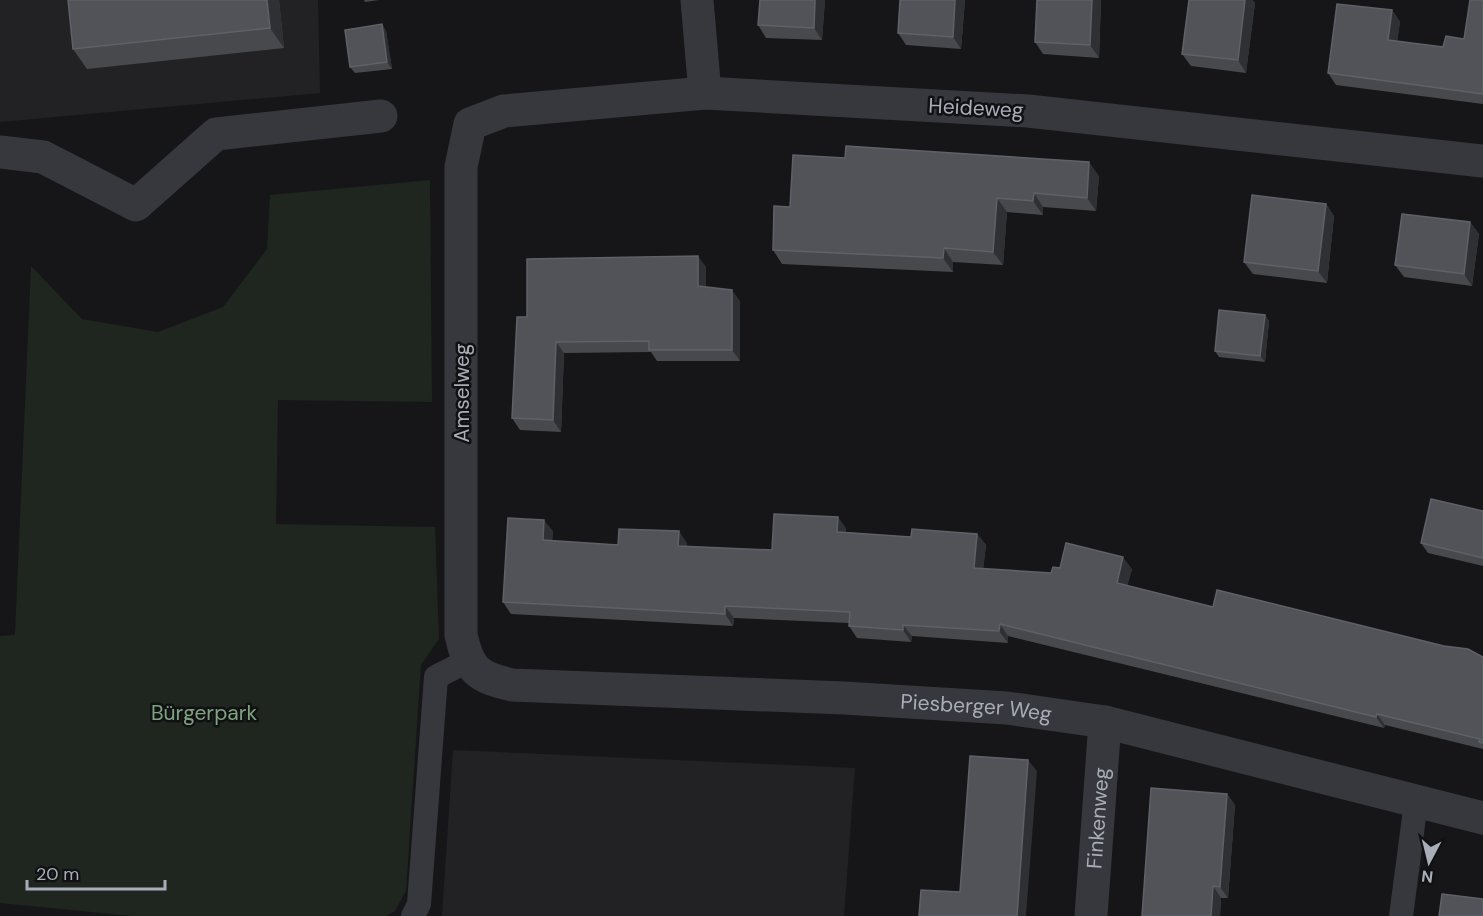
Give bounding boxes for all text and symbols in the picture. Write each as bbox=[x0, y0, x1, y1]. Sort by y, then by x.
street label: Heideweg bbox=[928, 92, 1025, 124]
street label: Amselweg bbox=[448, 343, 476, 443]
street label: Piesberger Weg bbox=[900, 687, 1054, 728]
park label: Bürgerpark bbox=[151, 699, 257, 727]
street label: Finkenweg bbox=[1080, 766, 1116, 870]
north arrow bbox=[1399, 832, 1459, 892]
scale bar bbox=[27, 853, 165, 891]
text: 20 m bbox=[36, 862, 79, 886]
text: N bbox=[1420, 865, 1434, 888]

